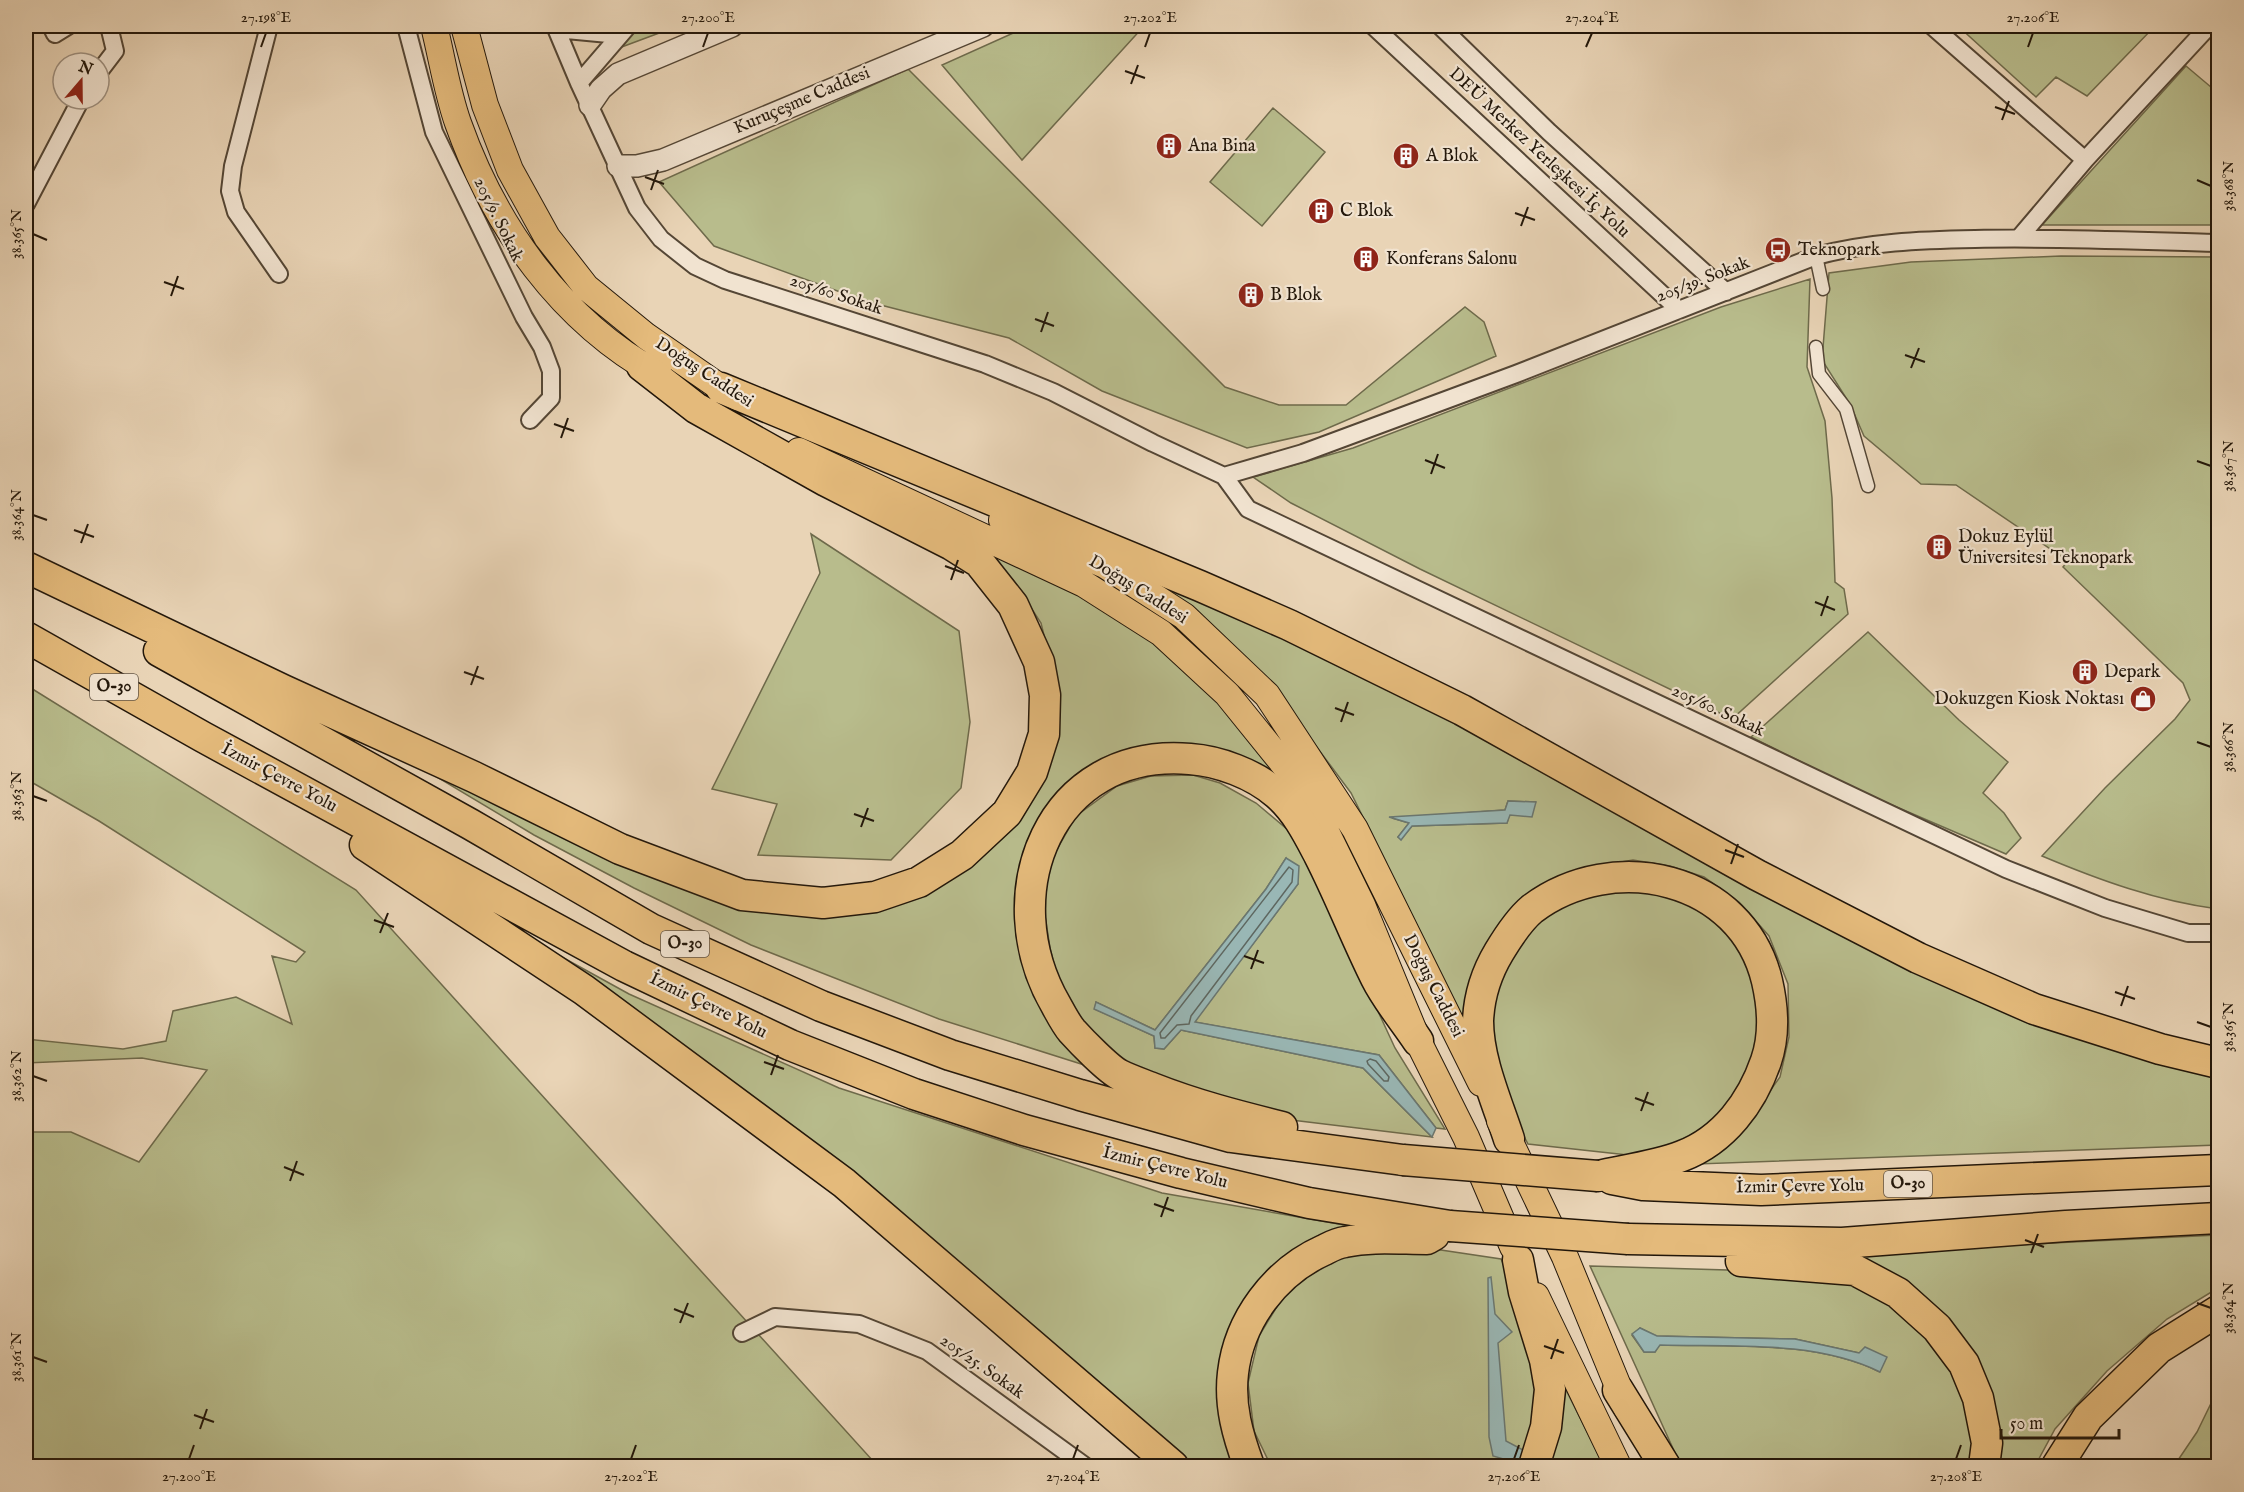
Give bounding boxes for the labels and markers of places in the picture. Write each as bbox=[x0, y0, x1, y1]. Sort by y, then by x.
building icon: Ana Bina bbox=[1154, 131, 1184, 161]
place label: Ana Bina bbox=[1187, 135, 1256, 158]
building icon: A Blok bbox=[1391, 141, 1421, 171]
place label: A Blok bbox=[1425, 145, 1478, 168]
building icon: C Blok bbox=[1306, 196, 1336, 226]
place label: C Blok bbox=[1340, 200, 1393, 223]
bus stop icon: Teknopark bbox=[1763, 235, 1793, 265]
place label: Teknopark bbox=[1798, 239, 1881, 262]
building icon: Konferans Salonu bbox=[1351, 244, 1381, 274]
place label: Konferans Salonu bbox=[1386, 248, 1517, 271]
building icon: B Blok bbox=[1236, 280, 1266, 310]
place label: B Blok bbox=[1270, 284, 1322, 307]
place label: Dokuz Eylül Üniversitesi Teknopark bbox=[1958, 526, 2133, 570]
building icon: Dokuz Eylül Üniversitesi Teknopark bbox=[1924, 532, 1954, 562]
building icon: Depark bbox=[2070, 657, 2100, 687]
place label: Depark bbox=[2104, 661, 2161, 684]
shop icon: Dokuzgen Kiosk Noktası bbox=[2128, 684, 2158, 714]
place label: Dokuzgen Kiosk Noktası bbox=[1934, 688, 2124, 711]

